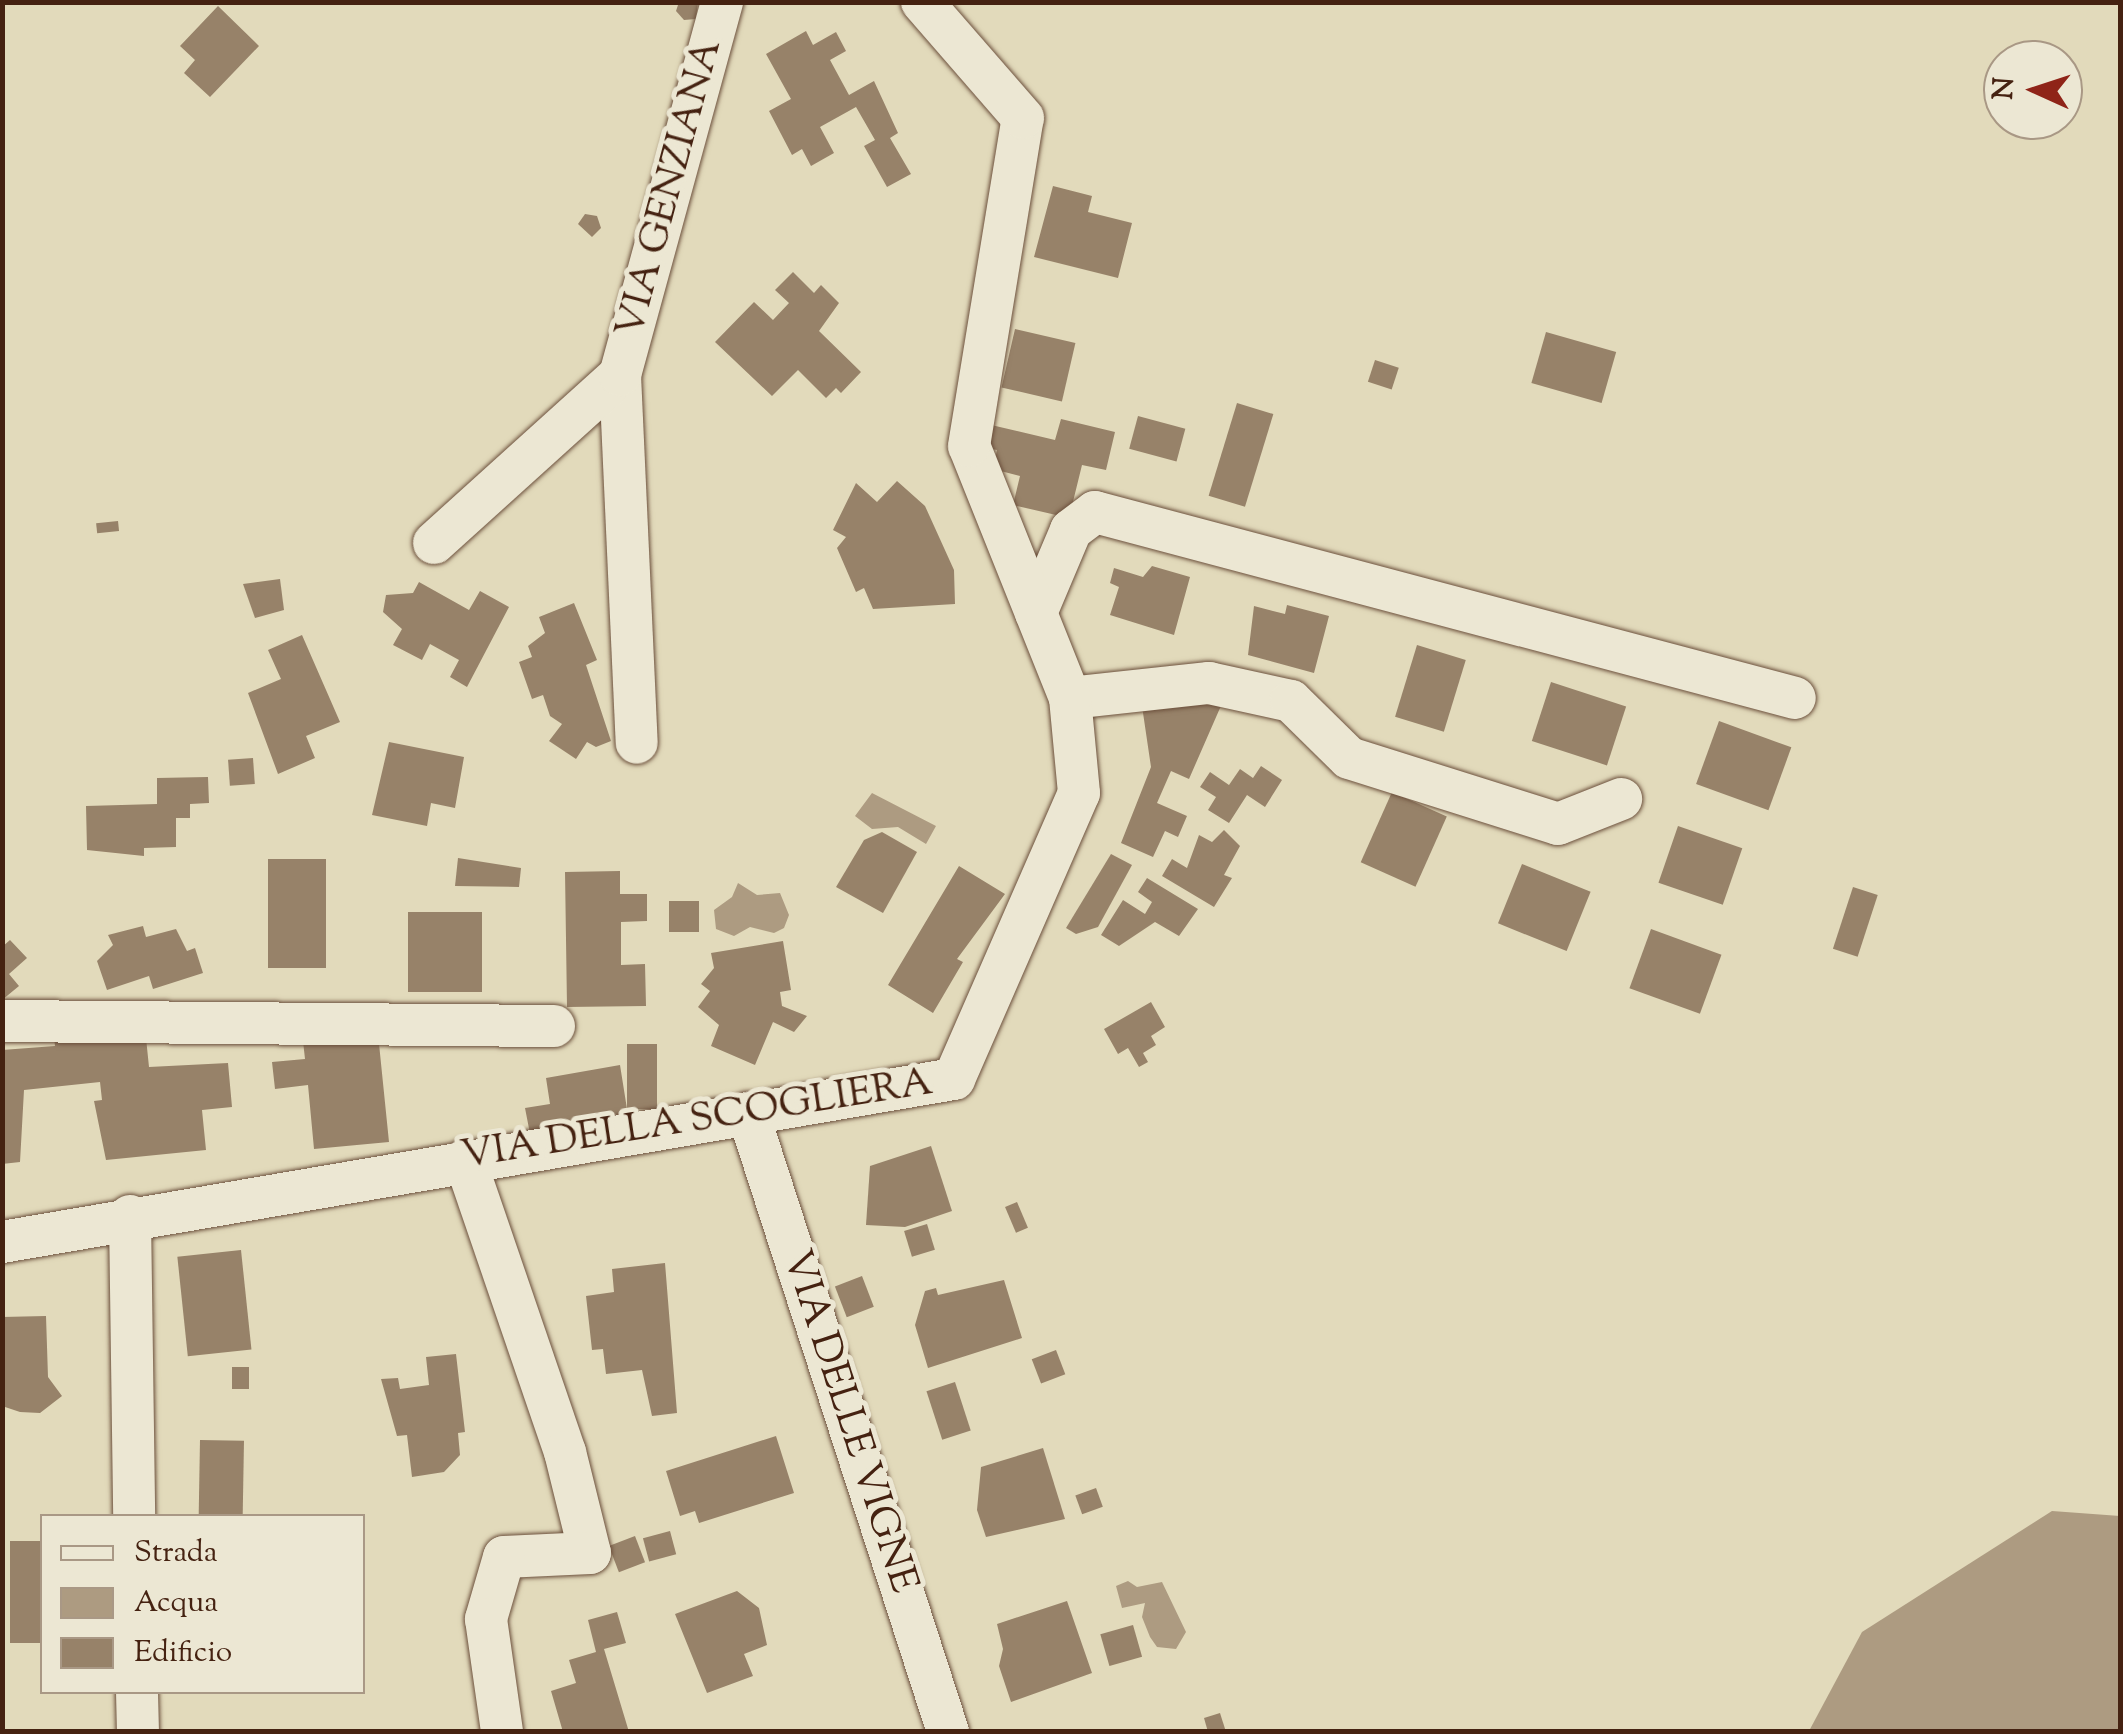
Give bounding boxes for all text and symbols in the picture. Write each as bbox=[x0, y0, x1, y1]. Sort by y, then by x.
street label: VIA GENZIANA bbox=[608, 34, 734, 344]
north arrow bbox=[1983, 40, 2083, 140]
text: N bbox=[1984, 76, 2026, 101]
street label: VIA DELLA SCOGLIERA bbox=[458, 1060, 936, 1182]
street label: VIA DELLE VIGNE bbox=[770, 1245, 926, 1599]
legend bbox=[40, 1514, 365, 1694]
text: Strada bbox=[134, 1532, 218, 1575]
text: Acqua bbox=[134, 1582, 218, 1625]
text: Edificio bbox=[134, 1632, 232, 1675]

